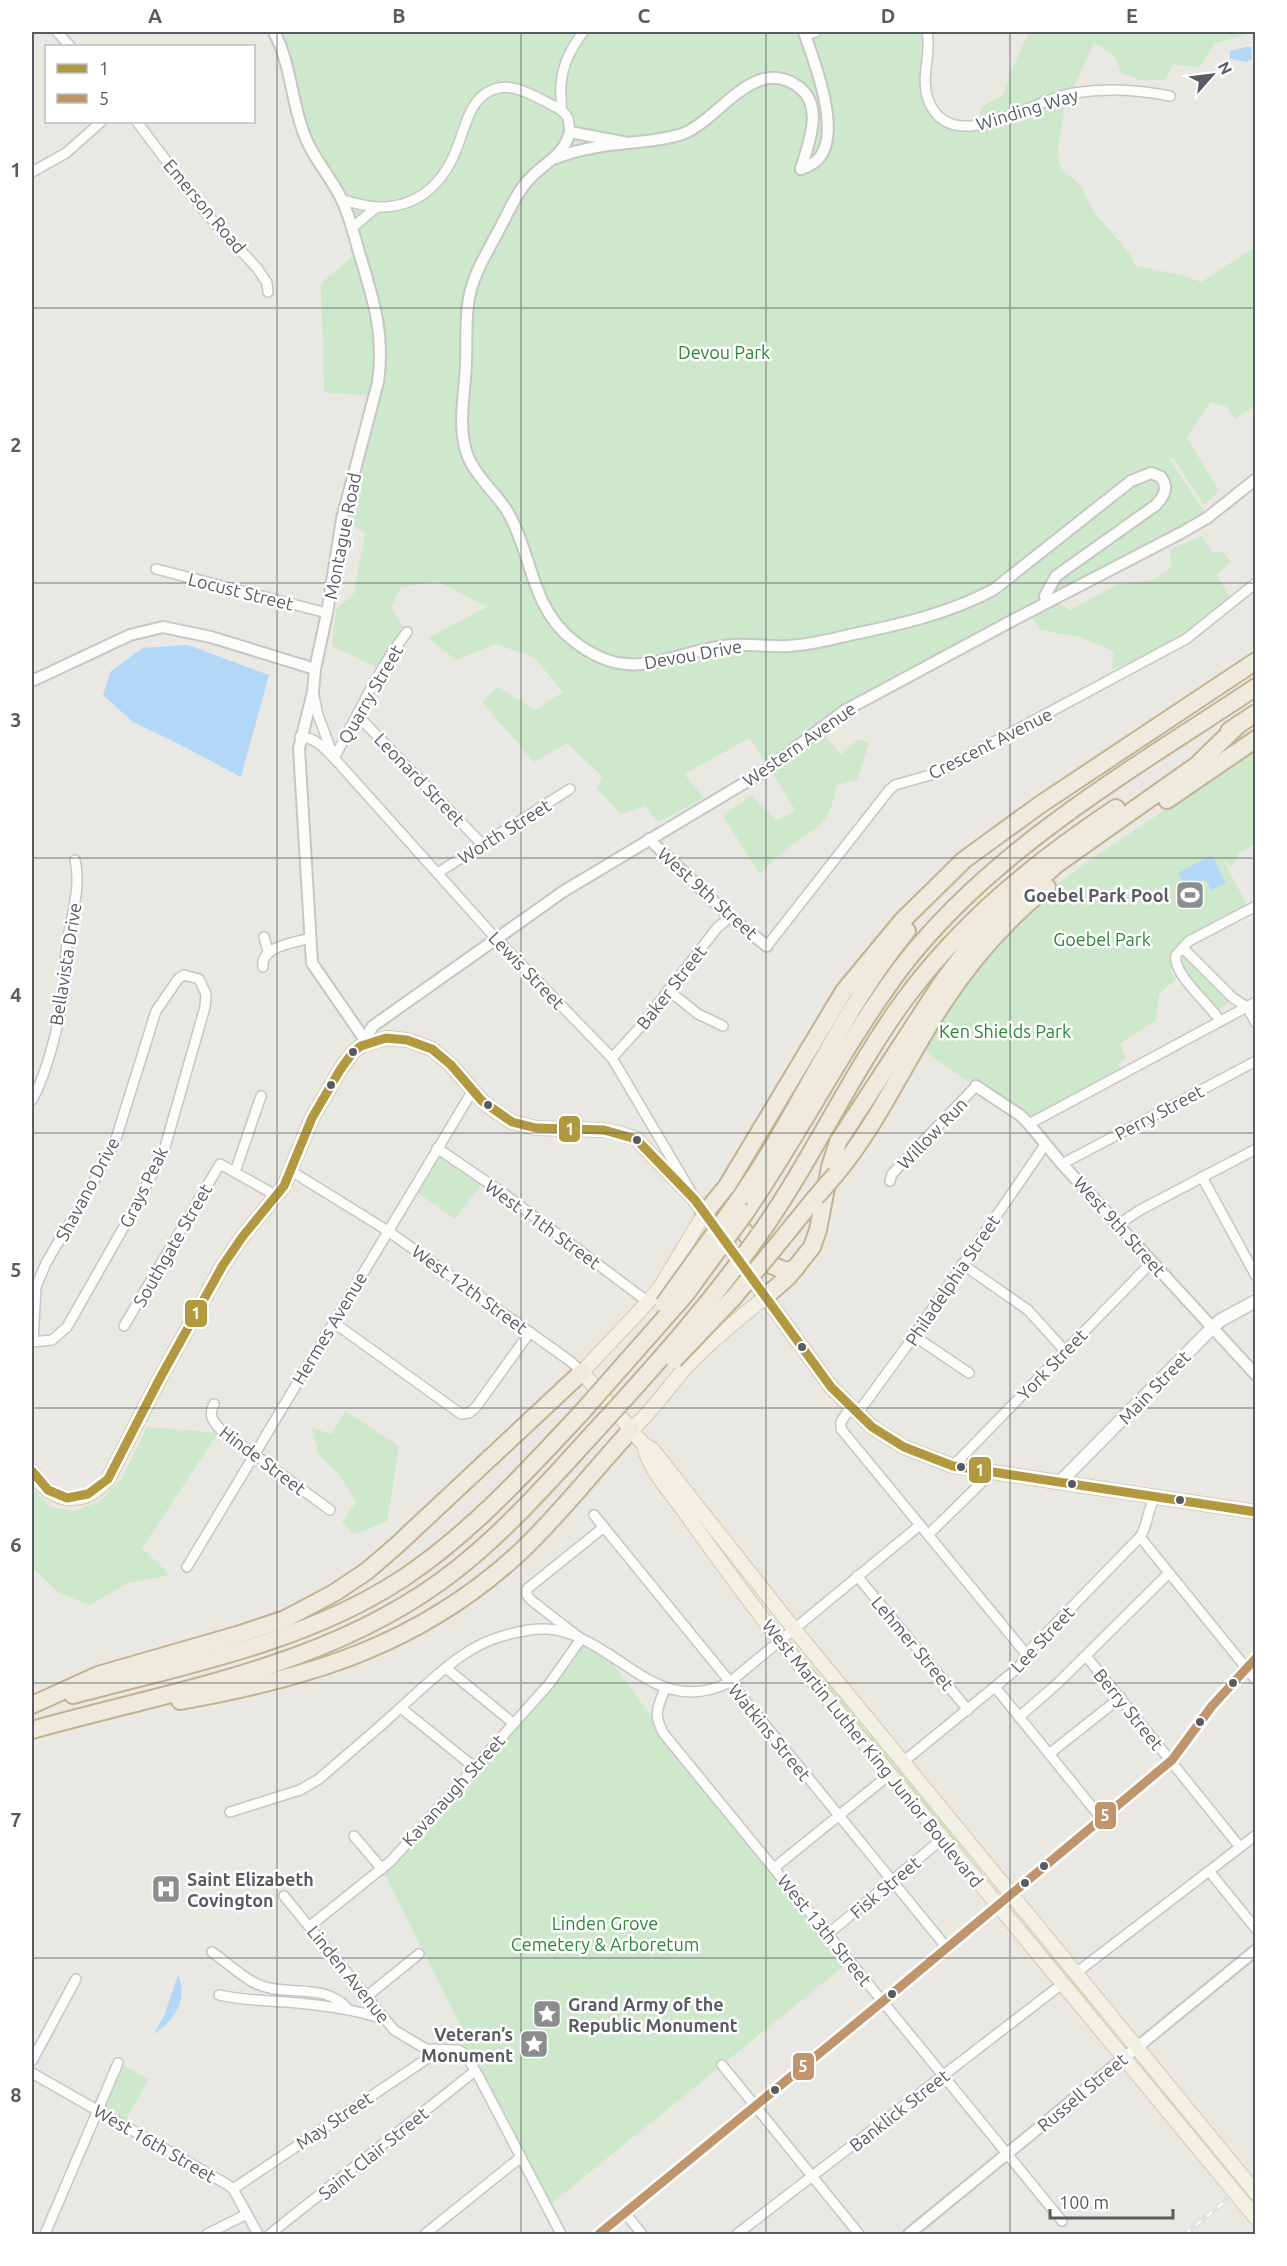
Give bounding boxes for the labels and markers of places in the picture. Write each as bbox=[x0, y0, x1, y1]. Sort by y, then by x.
sports icon: Goebel Park Pool bbox=[1174, 879, 1206, 911]
place label: Goebel Park Pool bbox=[1024, 885, 1170, 905]
unlabelled marker bbox=[347, 1046, 359, 1058]
unlabelled marker bbox=[325, 1079, 337, 1091]
unlabelled marker bbox=[482, 1099, 494, 1111]
unlabelled marker bbox=[631, 1134, 643, 1146]
unlabelled marker bbox=[796, 1341, 808, 1353]
unlabelled marker bbox=[955, 1461, 967, 1473]
unlabelled marker bbox=[1066, 1478, 1078, 1490]
unlabelled marker bbox=[1174, 1494, 1186, 1506]
unlabelled marker bbox=[1227, 1677, 1239, 1689]
unlabelled marker bbox=[1194, 1716, 1206, 1728]
unlabelled marker bbox=[1038, 1860, 1050, 1872]
place label: Saint Elizabeth Covington bbox=[187, 1869, 314, 1910]
hospital icon: Saint Elizabeth Covington bbox=[150, 1873, 182, 1905]
unlabelled marker bbox=[1019, 1877, 1031, 1889]
unlabelled marker bbox=[886, 1988, 898, 2000]
place label: Grand Army of the Republic Monument bbox=[568, 1994, 738, 2035]
place icon: Grand Army of the Republic Monument bbox=[531, 1998, 563, 2030]
place label: Veteran’s Monument bbox=[421, 2024, 513, 2065]
place icon: Veteran’s Monument bbox=[518, 2028, 550, 2060]
unlabelled marker bbox=[769, 2084, 781, 2096]

